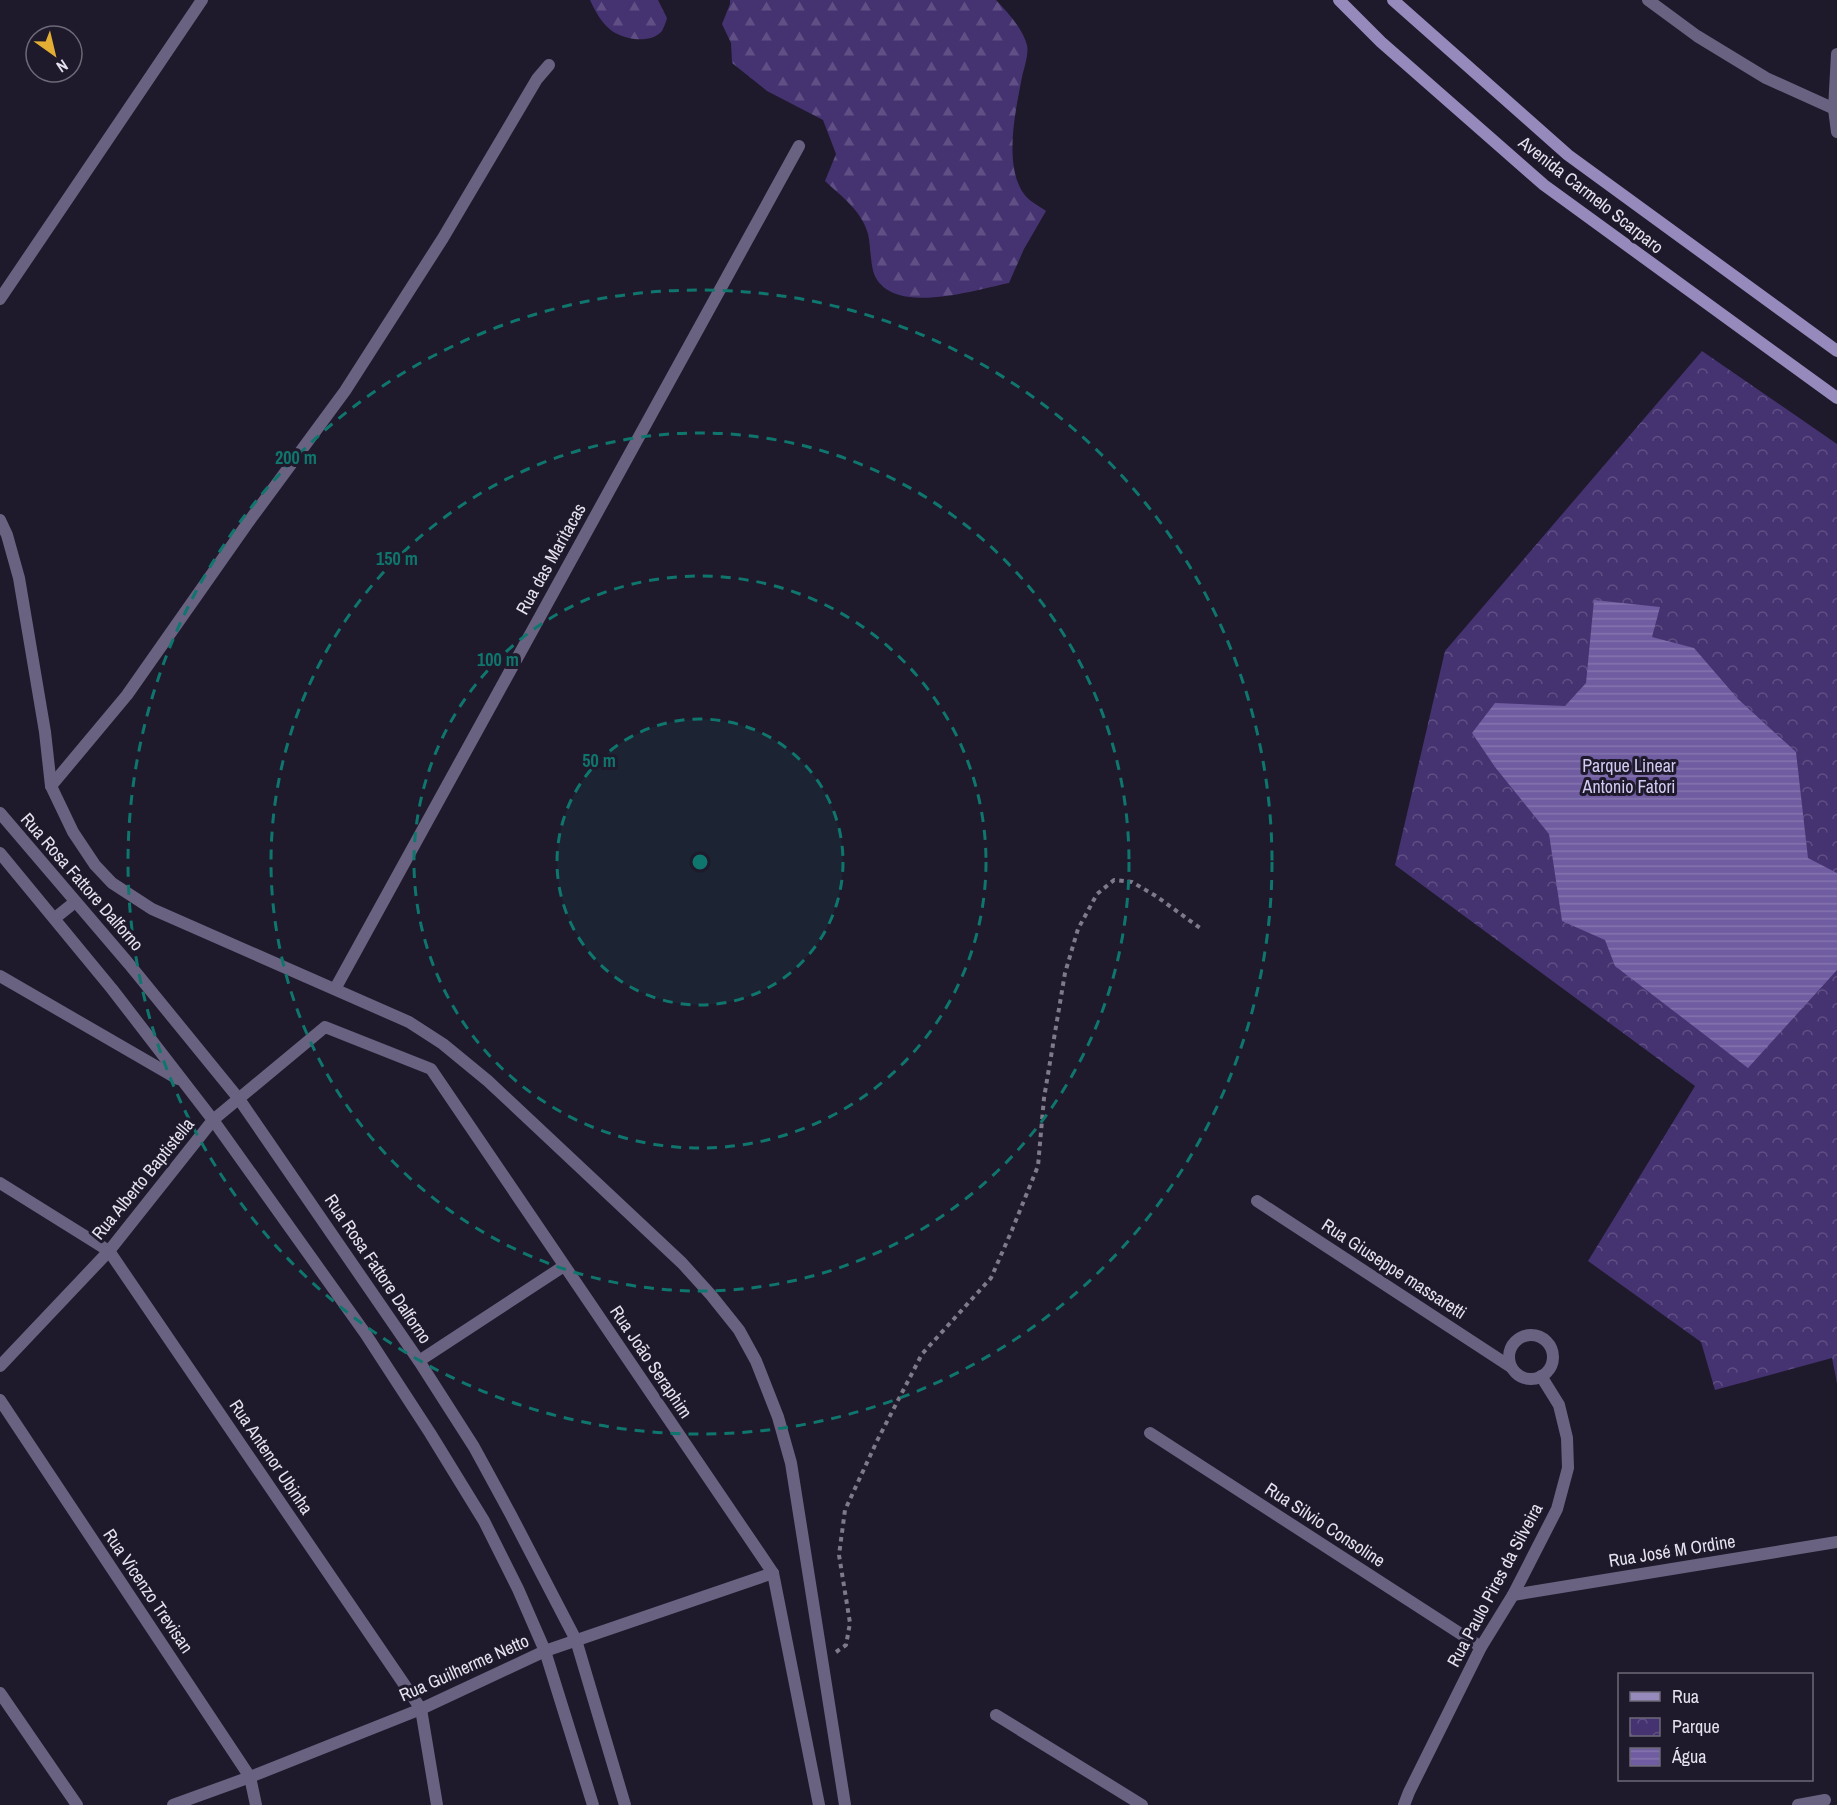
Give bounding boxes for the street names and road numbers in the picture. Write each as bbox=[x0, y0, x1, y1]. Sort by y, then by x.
street label: Avenida Carmelo Scarparo bbox=[1513, 129, 1669, 259]
street label: Rua das Maritacas bbox=[510, 499, 592, 619]
street label: Rua Rosa Fattore Dalforno bbox=[15, 807, 149, 956]
street label: Rua Alberto Baptistella bbox=[86, 1112, 200, 1245]
street label: Rua Rosa Fattore Dalforno bbox=[319, 1189, 438, 1349]
street label: Rua Giuseppe massaretti bbox=[1317, 1212, 1472, 1325]
street label: Rua João Seraphim bbox=[604, 1300, 698, 1423]
street label: Rua Antenor Ubinha bbox=[224, 1394, 319, 1519]
street label: Rua Silvio Consoline bbox=[1260, 1476, 1390, 1573]
street label: Rua Paulo Pires da Silveira bbox=[1441, 1498, 1548, 1671]
street label: Rua Vicenzo Trevisan bbox=[98, 1524, 199, 1658]
street label: Rua José M Ordine bbox=[1607, 1528, 1737, 1573]
street label: Rua Guilherme Netto bbox=[395, 1628, 533, 1707]

